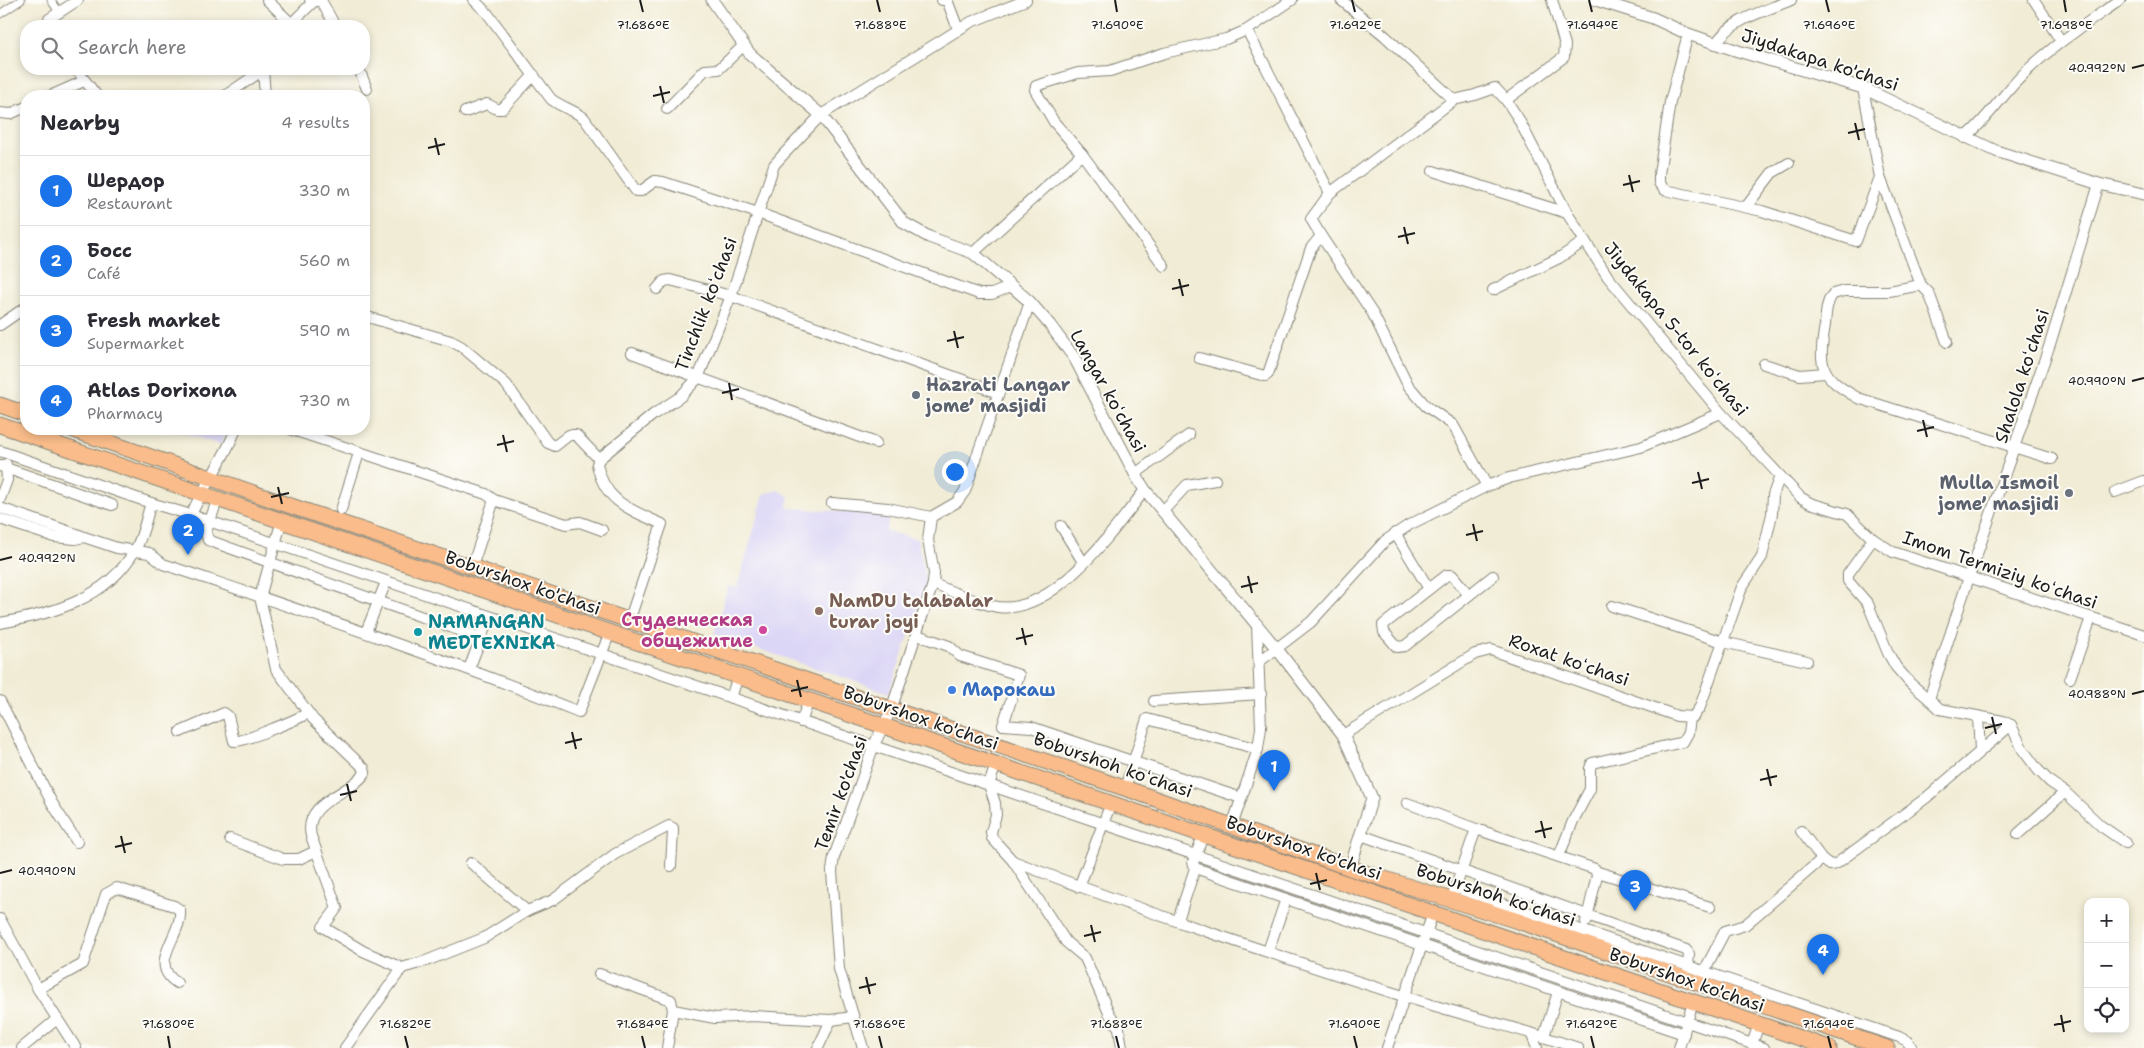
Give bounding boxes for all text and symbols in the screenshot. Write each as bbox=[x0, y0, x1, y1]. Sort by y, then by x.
text: 71.686°E bbox=[616, 17, 670, 33]
text: 71.688°E bbox=[853, 17, 907, 33]
text: 71.690°E bbox=[1091, 17, 1143, 33]
text: 71.692°E bbox=[1329, 17, 1381, 33]
text: 71.694°E bbox=[1566, 17, 1618, 33]
text: 71.696°E bbox=[1803, 17, 1855, 33]
text: 71.698°E bbox=[2040, 17, 2092, 33]
search box bbox=[20, 20, 370, 75]
street label: Jiydakapa ko'chasi bbox=[1738, 23, 1902, 97]
icon: search bbox=[38, 34, 66, 62]
text: Search here bbox=[78, 35, 187, 60]
text: 40.992°N bbox=[2068, 60, 2126, 76]
text: Nearby bbox=[40, 109, 120, 137]
text: 4 results bbox=[281, 112, 350, 133]
text: Шердор bbox=[87, 168, 165, 193]
text: 1 bbox=[52, 180, 60, 201]
text: 330 m bbox=[298, 180, 350, 201]
text: Restaurant bbox=[87, 193, 173, 214]
street label: Tinchlik koʻchasi bbox=[669, 233, 743, 375]
street label: Jiydakapa 5-tor koʻchasi bbox=[1598, 237, 1754, 421]
text: Босс bbox=[87, 238, 132, 263]
text: 2 bbox=[50, 250, 62, 271]
text: 560 m bbox=[299, 250, 350, 271]
text: Café bbox=[87, 263, 121, 284]
street label: Shalola koʻchasi bbox=[1989, 306, 2055, 446]
text: Fresh market bbox=[87, 308, 220, 333]
text: 3 bbox=[50, 320, 62, 341]
text: 590 m bbox=[300, 320, 350, 341]
street label: Langar koʻchasi bbox=[1064, 325, 1152, 457]
text: Supermarket bbox=[87, 333, 184, 354]
place label: Hazrati Langar jome’ masjidi bbox=[925, 373, 1071, 418]
text: 40.990°N bbox=[2068, 373, 2126, 389]
text: Atlas Dorixona bbox=[87, 378, 237, 403]
marker: Hazrati Langar jome’ masjidi bbox=[910, 389, 922, 401]
text: 4 bbox=[50, 390, 62, 411]
text: 730 m bbox=[299, 390, 350, 411]
text: Pharmacy bbox=[87, 403, 163, 424]
your location bbox=[942, 459, 968, 485]
place label: Mulla Ismoil jome’ masjidi bbox=[1937, 471, 2059, 516]
marker: Mulla Ismoil jome’ masjidi bbox=[2063, 487, 2075, 499]
pin: 2 bbox=[172, 514, 204, 555]
street label: Imom Termiziy koʻchasi bbox=[1899, 525, 2101, 615]
street label: Boburshox ko'chasi bbox=[442, 545, 604, 621]
text: 40.992°N bbox=[18, 550, 76, 566]
place label: NamDU talabalar turar joyi bbox=[829, 589, 993, 634]
marker: NamDU talabalar turar joyi bbox=[813, 605, 825, 617]
place label: Студенческая общежитие bbox=[621, 608, 753, 653]
place label: NAMANGAN MEDTEXNIKA bbox=[428, 610, 555, 655]
marker: Студенческая общежитие bbox=[757, 624, 769, 636]
marker: NAMANGAN MEDTEXNIKA bbox=[412, 626, 424, 638]
street label: Roxat koʻchasi bbox=[1506, 628, 1632, 692]
place label: Марокаш bbox=[962, 678, 1056, 702]
street label: Boburshox ko'chasi bbox=[840, 680, 1002, 756]
marker: Марокаш bbox=[946, 684, 958, 696]
text: 40.988°N bbox=[2068, 686, 2126, 702]
street label: Boburshoh koʻchasi bbox=[1030, 727, 1196, 803]
street label: Temir ko'chasi bbox=[809, 732, 873, 854]
pin: 1 bbox=[1258, 750, 1290, 791]
street label: Boburshox ko'chasi bbox=[1223, 810, 1385, 886]
street label: Boburshoh koʻchasi bbox=[1413, 858, 1579, 932]
text: 40.990°N bbox=[18, 863, 76, 879]
pin: 3 bbox=[1619, 870, 1651, 911]
map controls bbox=[2084, 898, 2129, 1033]
button: + bbox=[2084, 898, 2129, 943]
pin: 4 bbox=[1807, 934, 1839, 975]
street label: Boburshox ko'chasi bbox=[1606, 942, 1768, 1018]
button: − bbox=[2084, 943, 2129, 988]
button: locate bbox=[2084, 988, 2129, 1033]
text: 71.680°E bbox=[141, 1016, 195, 1032]
text: 71.682°E bbox=[379, 1016, 431, 1032]
text: 71.684°E bbox=[616, 1016, 669, 1032]
text: 71.686°E bbox=[852, 1016, 906, 1032]
text: 71.688°E bbox=[1089, 1016, 1143, 1032]
text: 71.690°E bbox=[1328, 1016, 1380, 1032]
text: 71.692°E bbox=[1565, 1016, 1617, 1032]
text: 71.694°E bbox=[1802, 1016, 1854, 1032]

